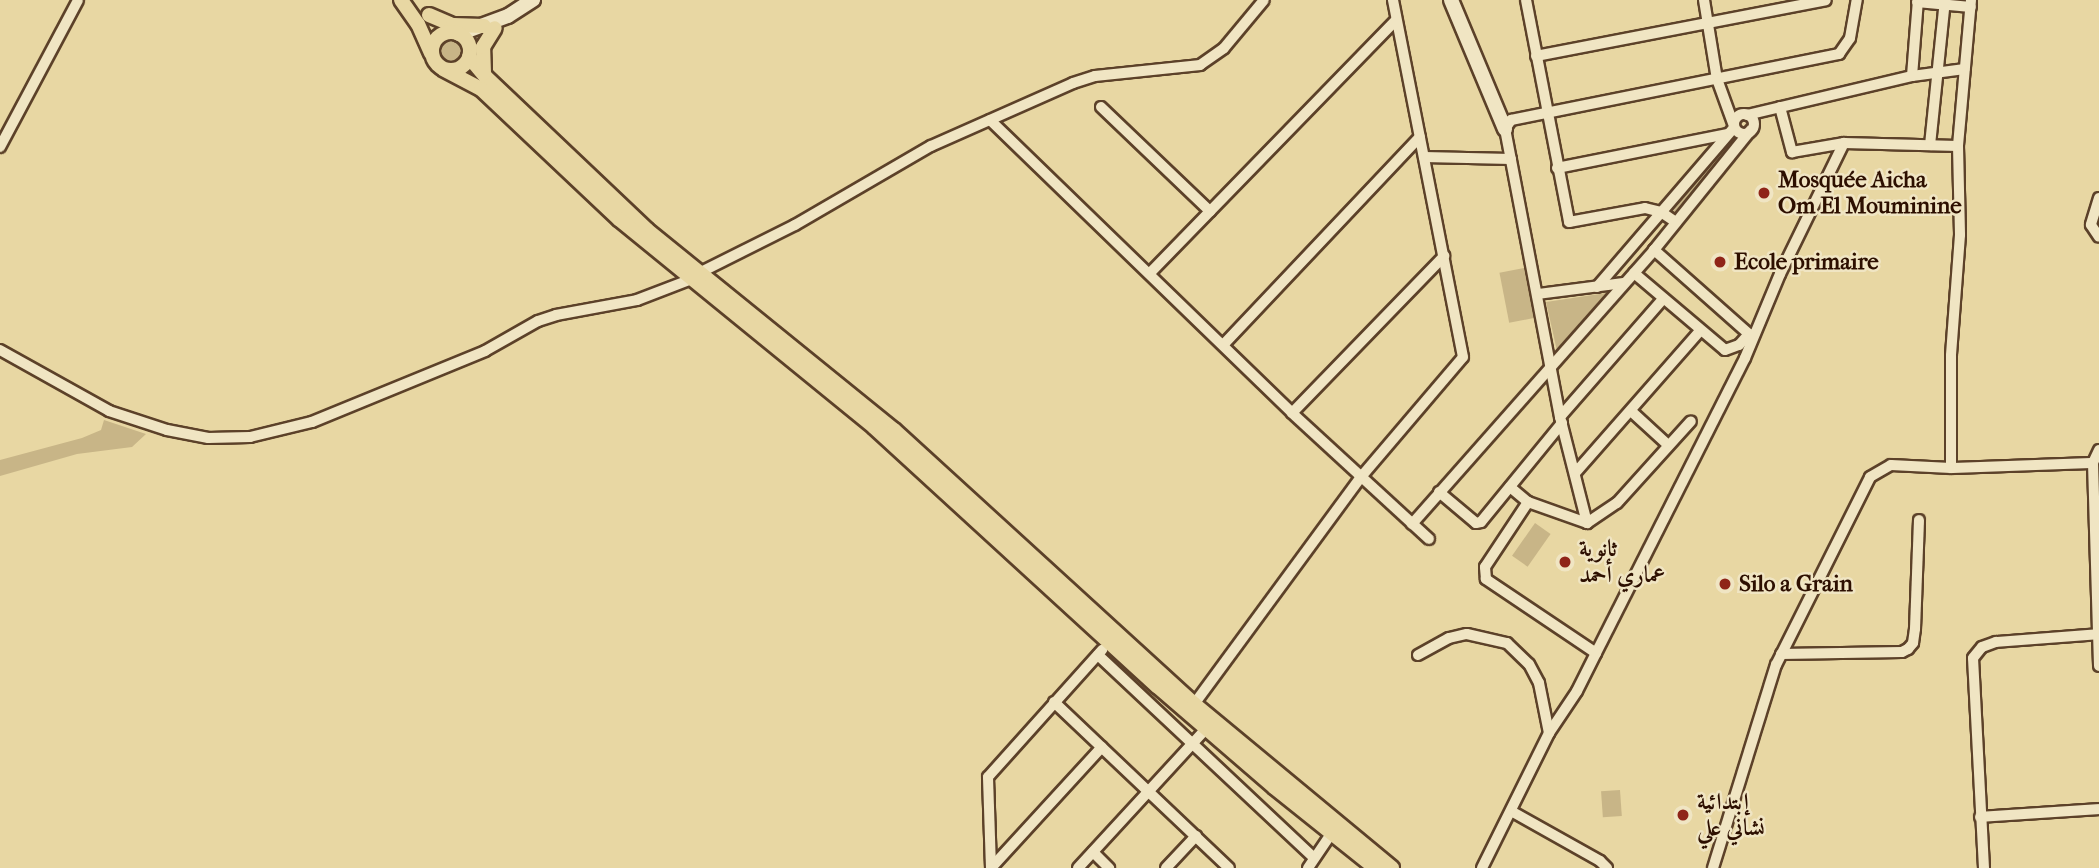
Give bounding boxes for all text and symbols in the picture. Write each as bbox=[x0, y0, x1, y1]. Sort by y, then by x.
place label: Mosquée Aicha Om El Mouminine bbox=[1778, 166, 1962, 220]
marker: Mosquée Aicha Om El Mouminine bbox=[1756, 185, 1772, 201]
place label: Ecole primaire bbox=[1734, 248, 1879, 276]
marker: Ecole primaire bbox=[1712, 254, 1728, 270]
place label: ثانوية عماري أحمد bbox=[1579, 535, 1665, 589]
marker: ثانوية عماري أحمد bbox=[1557, 554, 1573, 570]
place label: Silo a Grain bbox=[1739, 570, 1853, 598]
marker: Silo a Grain bbox=[1717, 576, 1733, 592]
place label: إبتدائية نشاني علي bbox=[1697, 788, 1765, 842]
marker: إبتدائية نشاني علي bbox=[1675, 807, 1691, 823]

